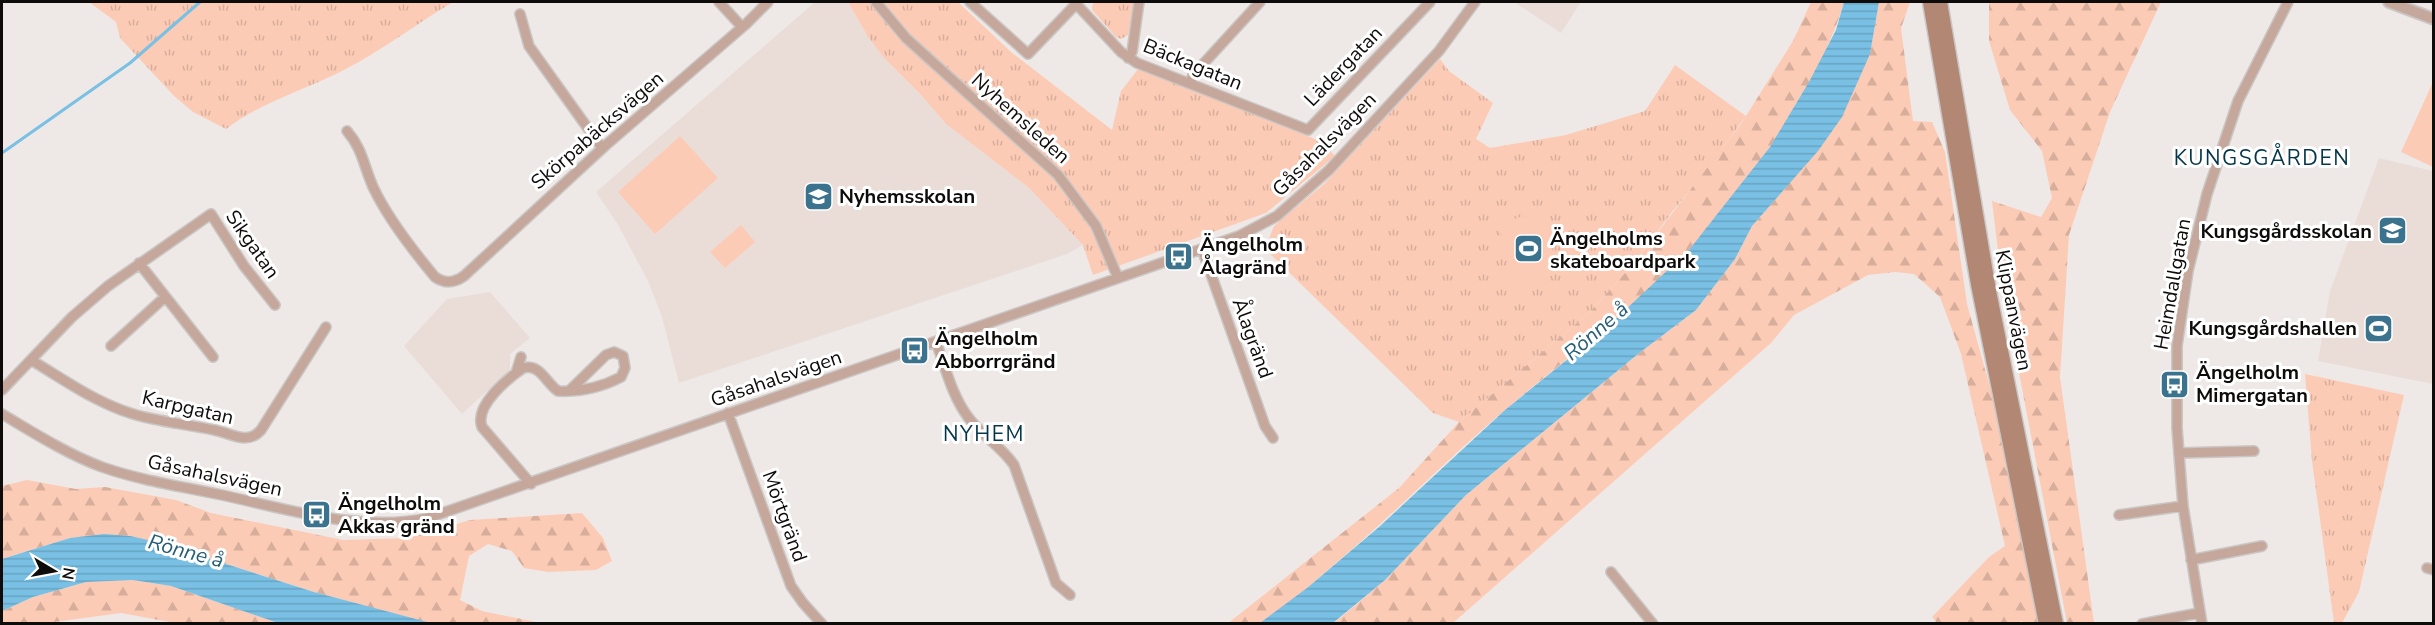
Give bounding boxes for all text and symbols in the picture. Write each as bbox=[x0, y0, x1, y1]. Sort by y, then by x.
street label: Lädergatan bbox=[1298, 20, 1389, 112]
street label: Bäckagatan bbox=[1139, 32, 1247, 97]
street label: Skörpabäcksvägen bbox=[525, 65, 669, 196]
street label: Nyhemsleden bbox=[966, 67, 1076, 170]
street label: Gåsahalsvägen bbox=[1266, 86, 1382, 202]
district label: KUNGSGÅRDEN bbox=[2174, 143, 2350, 172]
school or university icon: Nyhemsskolan bbox=[802, 180, 834, 212]
place label: Nyhemsskolan bbox=[839, 183, 975, 210]
street label: Sikgatan bbox=[219, 205, 286, 284]
school or university icon: Kungsgårdsskolan bbox=[2377, 215, 2409, 247]
street label: Heimdallgatan bbox=[2148, 216, 2197, 352]
place label: Kungsgårdsskolan bbox=[2201, 218, 2372, 245]
place label: Ängelholms skateboardpark bbox=[1550, 225, 1697, 275]
place label: Ängelholm Ålagränd bbox=[1200, 231, 1303, 281]
sports icon: Ängelholms skateboardpark bbox=[1513, 233, 1545, 265]
bus stop icon: Ängelholm Ålagränd bbox=[1163, 240, 1195, 272]
street label: Klippanvägen bbox=[1989, 247, 2038, 373]
street label: Ålagränd bbox=[1226, 294, 1279, 382]
water label: Rönne å bbox=[1558, 295, 1634, 367]
sports icon: Kungsgårdshallen bbox=[2362, 312, 2394, 344]
place label: Kungsgårdshallen bbox=[2189, 315, 2357, 342]
place label: Ängelholm Abborrgränd bbox=[935, 325, 1055, 375]
bus stop icon: Ängelholm Abborrgränd bbox=[898, 334, 930, 366]
street label: Gåsahalsvägen bbox=[707, 343, 845, 414]
place label: Ängelholm Mimergatan bbox=[2196, 359, 2308, 409]
bus stop icon: Ängelholm Mimergatan bbox=[2159, 368, 2191, 400]
street label: Karpgatan bbox=[139, 384, 236, 431]
district label: NYHEM bbox=[943, 420, 1025, 448]
street label: Gåsahalsvägen bbox=[145, 448, 285, 503]
street label: Mörtgränd bbox=[756, 467, 813, 566]
place label: Ängelholm Akkas gränd bbox=[338, 490, 455, 540]
bus stop icon: Ängelholm Akkas gränd bbox=[301, 499, 333, 531]
water label: Rönne å bbox=[145, 528, 227, 574]
north arrow bbox=[24, 541, 84, 601]
text: N bbox=[56, 566, 80, 581]

